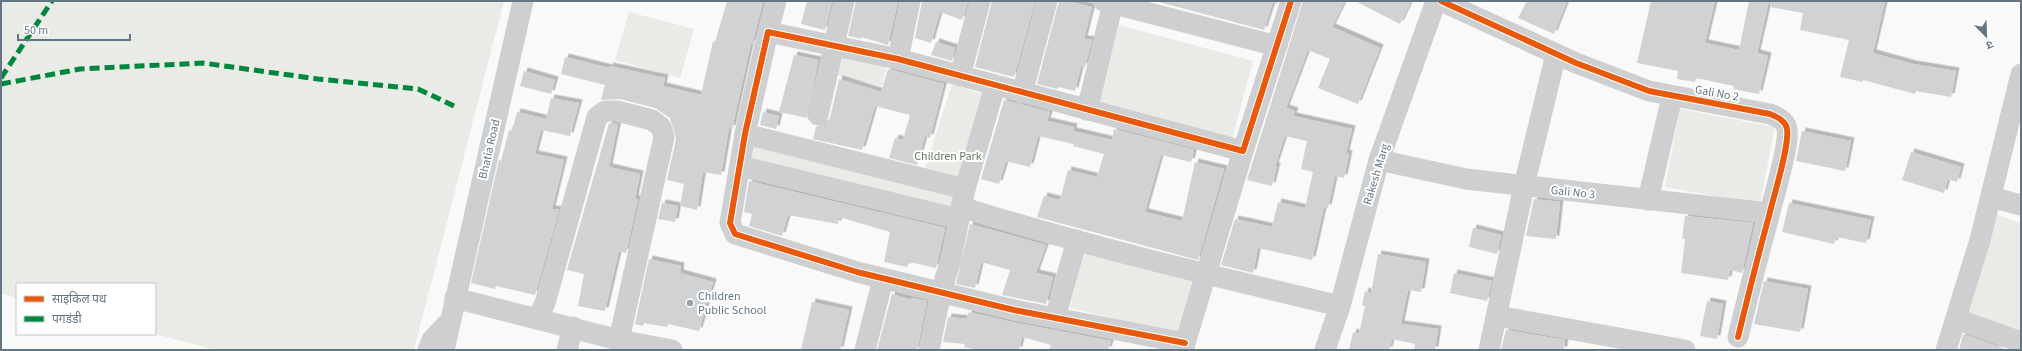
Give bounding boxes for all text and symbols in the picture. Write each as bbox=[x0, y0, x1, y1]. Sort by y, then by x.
scale bar bbox=[18, 16, 130, 42]
north arrow bbox=[1966, 16, 2006, 56]
text: 50 m bbox=[24, 22, 48, 39]
text: उ bbox=[1983, 37, 1996, 53]
street label: Gali No 2 bbox=[1694, 81, 1740, 106]
street label: Bhatia Road bbox=[474, 118, 505, 181]
street label: Rakesh Marg bbox=[1359, 141, 1394, 207]
park label: Children Park bbox=[914, 148, 982, 165]
street label: Gali No 3 bbox=[1550, 182, 1596, 203]
legend bbox=[16, 283, 156, 335]
place label: Children Public School bbox=[698, 288, 766, 319]
text: साइकिल पथ bbox=[52, 291, 107, 308]
marker: Children Public School bbox=[685, 298, 695, 308]
text: पगडंडी bbox=[52, 311, 82, 328]

